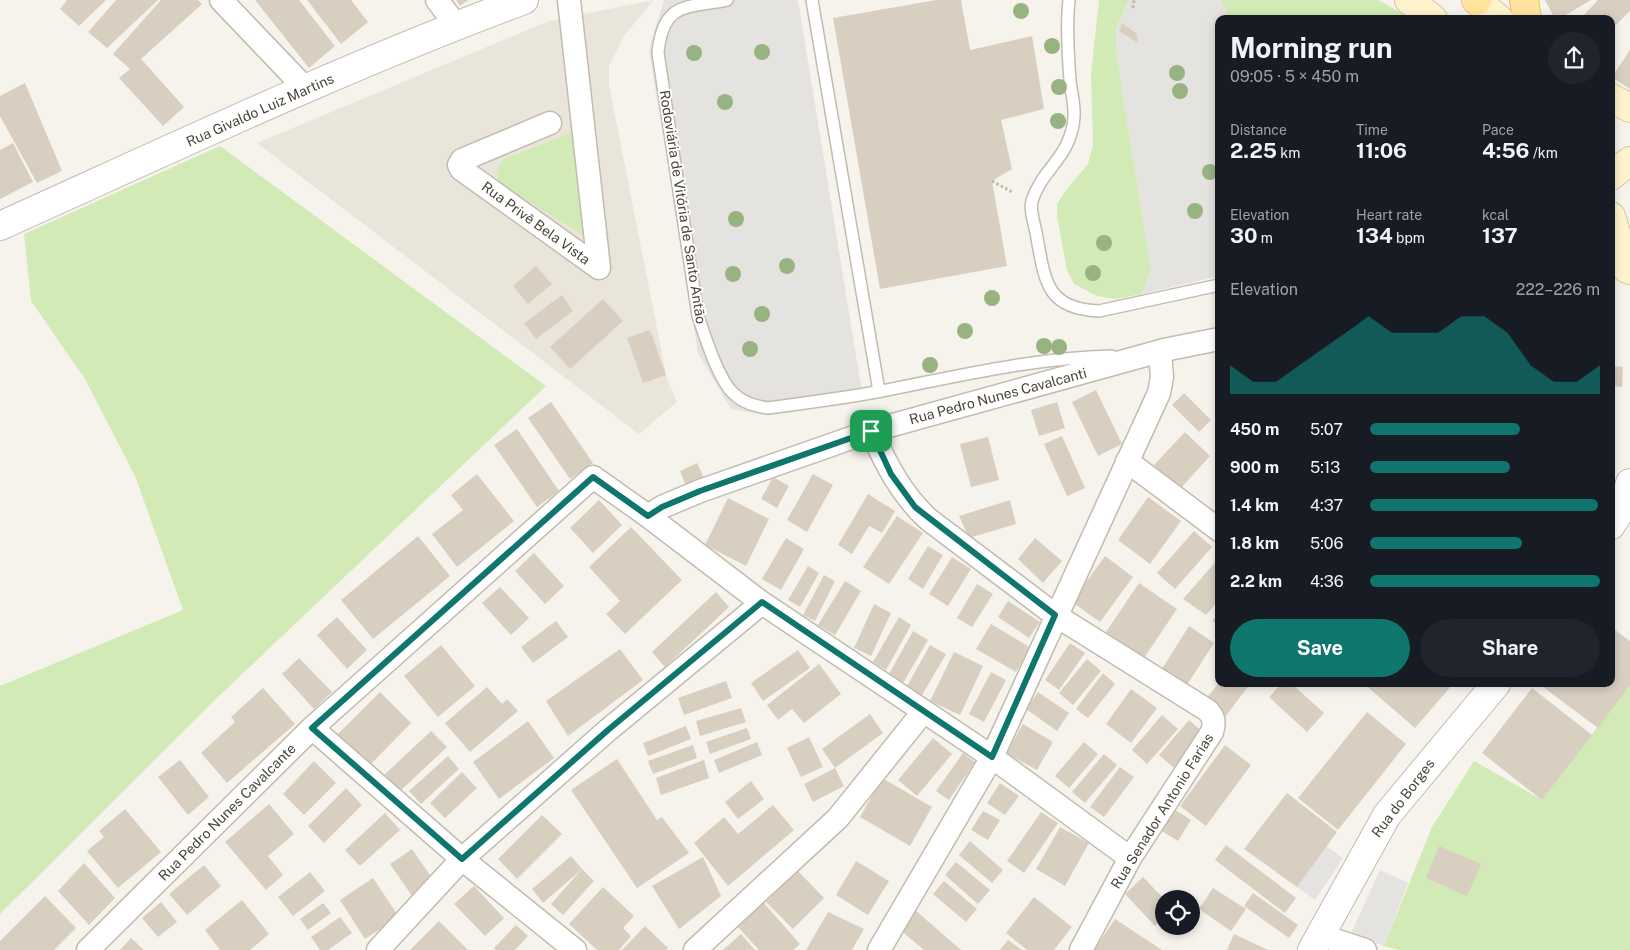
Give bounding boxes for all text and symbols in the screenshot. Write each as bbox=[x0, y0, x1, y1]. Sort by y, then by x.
text: Morning run bbox=[1230, 31, 1393, 64]
button: share bbox=[1548, 32, 1600, 84]
text: 09:05 · 5 × 450 m bbox=[1230, 67, 1359, 86]
street label: Rua Givaldo Luiz Martins bbox=[184, 70, 336, 150]
street label: Rodoviária de Vitória de Santo Antão bbox=[657, 89, 709, 325]
text: Distance bbox=[1230, 122, 1287, 138]
text: Time bbox=[1356, 122, 1388, 138]
text: Pace bbox=[1482, 122, 1514, 138]
text: 2.25 bbox=[1230, 138, 1277, 163]
text: 11:06 bbox=[1356, 138, 1407, 163]
text: 4:56 bbox=[1482, 138, 1529, 163]
text: km bbox=[1277, 145, 1300, 161]
text: /km bbox=[1529, 145, 1558, 161]
street label: Rua Privê Bela Vista bbox=[479, 178, 593, 268]
text: Elevation bbox=[1230, 207, 1289, 223]
text: Heart rate bbox=[1356, 207, 1422, 223]
text: kcal bbox=[1482, 207, 1509, 223]
text: 30 bbox=[1230, 223, 1257, 248]
text: 134 bbox=[1356, 223, 1393, 248]
text: 137 bbox=[1482, 223, 1518, 248]
text: m bbox=[1257, 230, 1273, 246]
text: bpm bbox=[1393, 230, 1425, 246]
text: Elevation bbox=[1230, 280, 1298, 299]
text: 222–226 m bbox=[1516, 280, 1600, 299]
street label: Rua Pedro Nunes Cavalcanti bbox=[908, 365, 1088, 427]
pin bbox=[850, 410, 892, 452]
icon: arrive bbox=[857, 417, 885, 445]
text: 450 m bbox=[1230, 420, 1279, 439]
text: 5:07 bbox=[1310, 420, 1343, 439]
text: 900 m bbox=[1230, 458, 1279, 477]
text: 5:13 bbox=[1310, 458, 1340, 477]
text: 1.4 km bbox=[1230, 496, 1279, 515]
text: 4:37 bbox=[1310, 496, 1343, 515]
text: 1.8 km bbox=[1230, 534, 1279, 553]
text: 5:06 bbox=[1310, 534, 1344, 553]
text: 2.2 km bbox=[1230, 572, 1282, 591]
text: 4:36 bbox=[1310, 572, 1344, 591]
button: Save bbox=[1230, 619, 1410, 677]
button: Share bbox=[1420, 619, 1600, 677]
street label: Rua Senador Antonio Farias bbox=[1107, 730, 1217, 892]
street label: Rua Pedro Nunes Cavalcante bbox=[155, 740, 299, 884]
street label: Rua do Borges bbox=[1368, 756, 1438, 840]
map controls bbox=[1155, 890, 1200, 935]
button: locate bbox=[1155, 890, 1200, 935]

